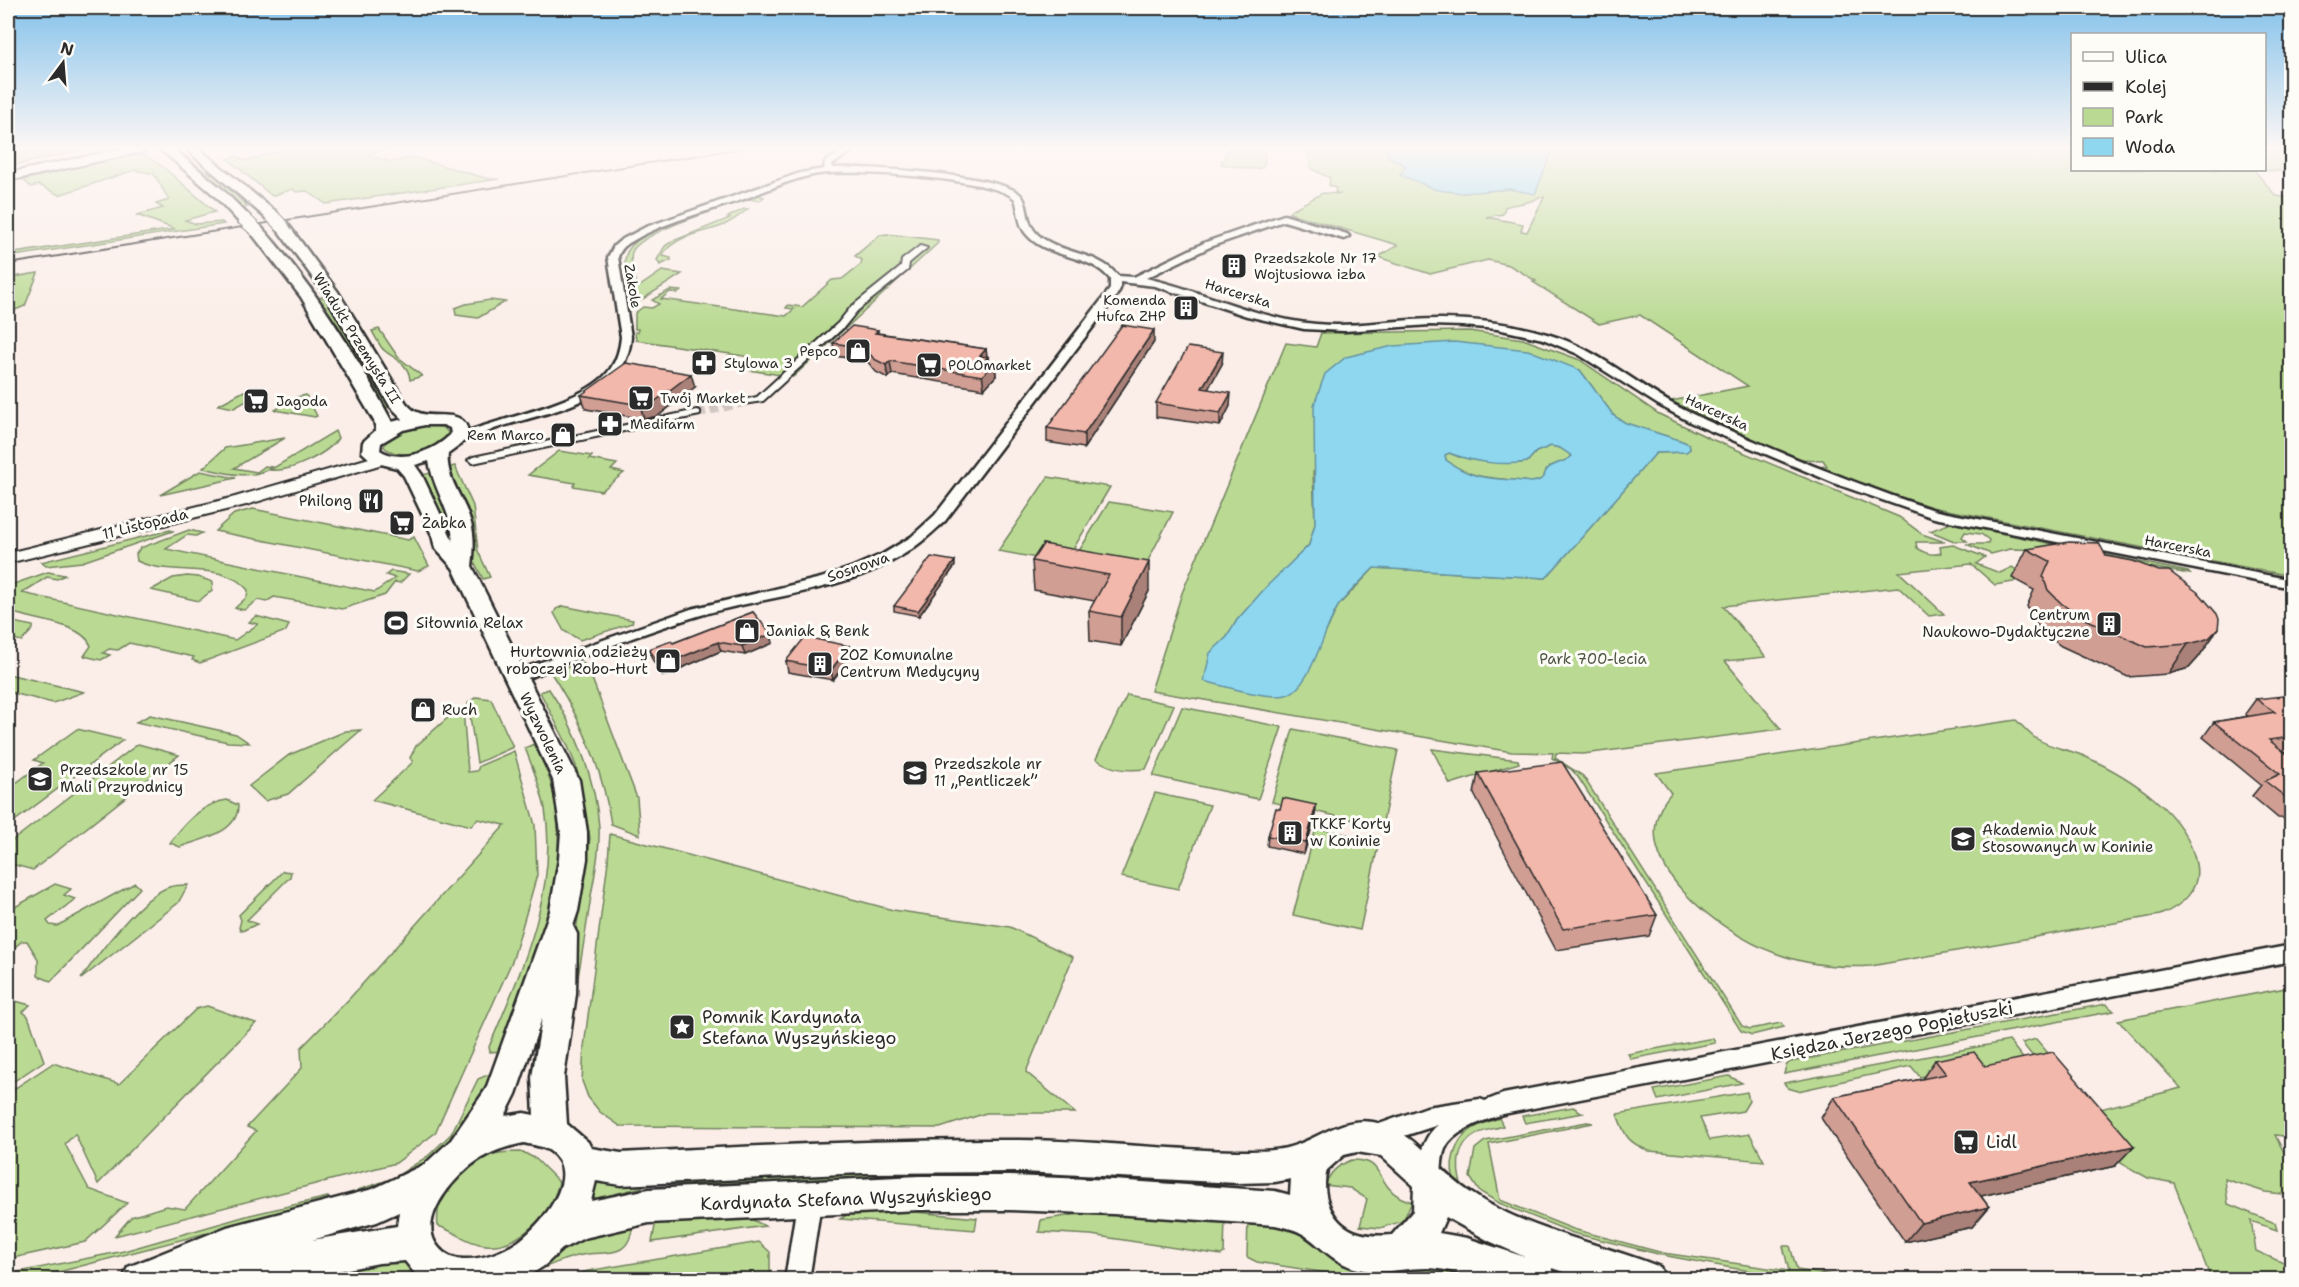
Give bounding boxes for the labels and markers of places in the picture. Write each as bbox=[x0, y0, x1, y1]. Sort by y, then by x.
place label: Przedszkole Nr 17 Wojtusiowa izba bbox=[1254, 249, 1377, 283]
building icon: Przedszkole Nr 17 Wojtusiowa izba bbox=[1219, 251, 1249, 281]
place label: Komenda Hufca ZHP bbox=[1096, 291, 1166, 325]
building icon: Komenda Hufca ZHP bbox=[1171, 293, 1201, 323]
shop icon: Pepco bbox=[843, 336, 873, 366]
place label: Pepco bbox=[799, 342, 838, 360]
pharmacy icon: Stylowa 3 bbox=[689, 348, 719, 378]
supermarket icon: POLOmarket bbox=[914, 350, 944, 380]
place label: Stylowa 3 bbox=[724, 354, 793, 372]
place label: POLOmarket bbox=[948, 356, 1031, 374]
supermarket icon: Twój Market bbox=[626, 383, 656, 413]
supermarket icon: Jagoda bbox=[241, 386, 271, 416]
place label: Twój Market bbox=[660, 389, 746, 407]
place label: Jagoda bbox=[276, 392, 328, 410]
pharmacy icon: Medifarm bbox=[595, 409, 625, 439]
place label: Medifarm bbox=[630, 415, 695, 433]
shop icon: Rem Marco bbox=[548, 420, 578, 450]
place label: Rem Marco bbox=[467, 426, 544, 444]
restaurant icon: Philong bbox=[356, 486, 386, 516]
place label: Philong bbox=[299, 491, 352, 511]
supermarket icon: Żabka bbox=[387, 508, 417, 538]
place label: Żabka bbox=[422, 513, 467, 533]
place label: Centrum Naukowo-Dydaktyczne bbox=[1922, 605, 2090, 642]
sports icon: Siłownia Relax bbox=[381, 608, 411, 638]
building icon: Centrum Naukowo-Dydaktyczne bbox=[2094, 609, 2124, 639]
place label: Siłownia Relax bbox=[416, 613, 523, 633]
shop icon: Janiak & Benk bbox=[732, 616, 762, 646]
place label: Janiak & Benk bbox=[766, 621, 870, 641]
place label: Hurtownia odzieży roboczej Robo-Hurt bbox=[506, 642, 648, 679]
place label: ZOZ Komunalne Centrum Medycyny bbox=[840, 645, 980, 682]
shop icon: Hurtownia odzieży roboczej Robo-Hurt bbox=[653, 646, 683, 676]
building icon: ZOZ Komunalne Centrum Medycyny bbox=[805, 649, 835, 679]
shop icon: Ruch bbox=[408, 695, 438, 725]
place label: Ruch bbox=[442, 700, 477, 720]
place label: Przedszkole nr 11 „Pentliczek” bbox=[934, 754, 1042, 791]
school or university icon: Przedszkole nr 11 „Pentliczek” bbox=[900, 758, 930, 788]
place label: Przedszkole nr 15 Mali Przyrodnicy bbox=[60, 760, 189, 797]
school or university icon: Przedszkole nr 15 Mali Przyrodnicy bbox=[25, 764, 55, 794]
place label: TKKF Korty w Koninie bbox=[1310, 814, 1391, 851]
building icon: TKKF Korty w Koninie bbox=[1275, 818, 1305, 848]
place label: Akademia Nauk Stosowanych w Koninie bbox=[1982, 820, 2154, 857]
school or university icon: Akademia Nauk Stosowanych w Koninie bbox=[1948, 824, 1978, 854]
place label: Pomnik Kardynała Stefana Wyszyńskiego bbox=[702, 1005, 896, 1050]
place icon: Pomnik Kardynała Stefana Wyszyńskiego bbox=[667, 1012, 697, 1042]
supermarket icon: Lidl bbox=[1951, 1127, 1981, 1157]
place label: Lidl bbox=[1986, 1130, 2018, 1154]

